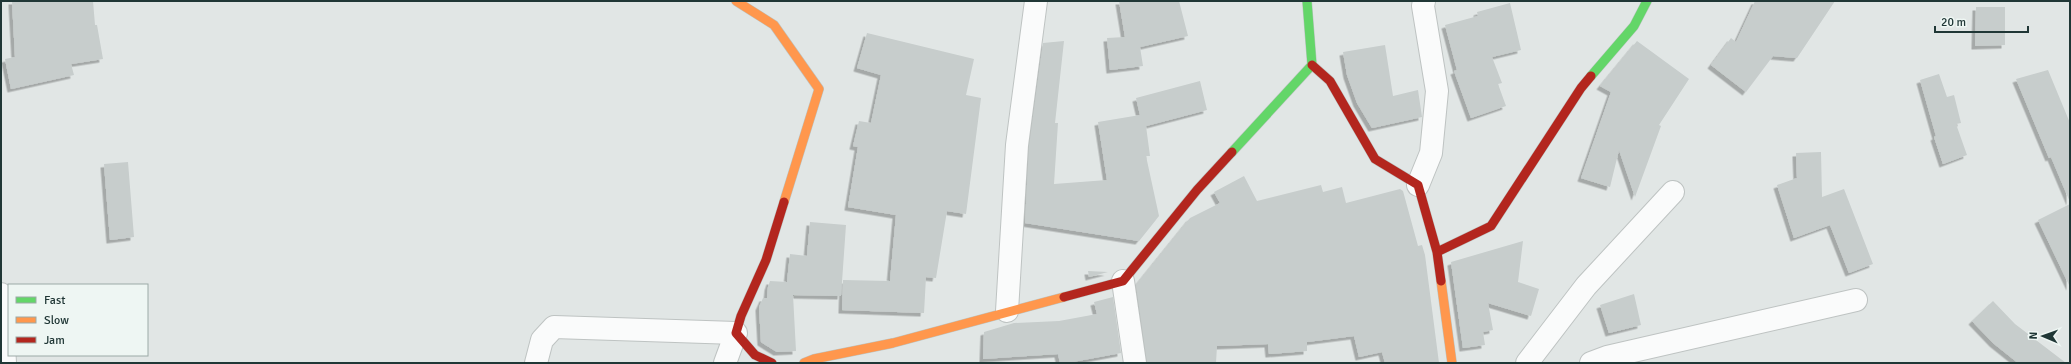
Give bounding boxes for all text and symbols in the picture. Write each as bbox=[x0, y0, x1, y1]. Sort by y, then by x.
scale bar bbox=[1935, 8, 2028, 34]
text: 20 m bbox=[1941, 15, 1966, 30]
legend bbox=[8, 284, 148, 356]
text: Fast bbox=[44, 293, 65, 308]
text: Slow bbox=[44, 313, 69, 328]
north arrow bbox=[2023, 316, 2063, 356]
text: N bbox=[2027, 332, 2040, 340]
text: Jam bbox=[44, 333, 65, 348]

